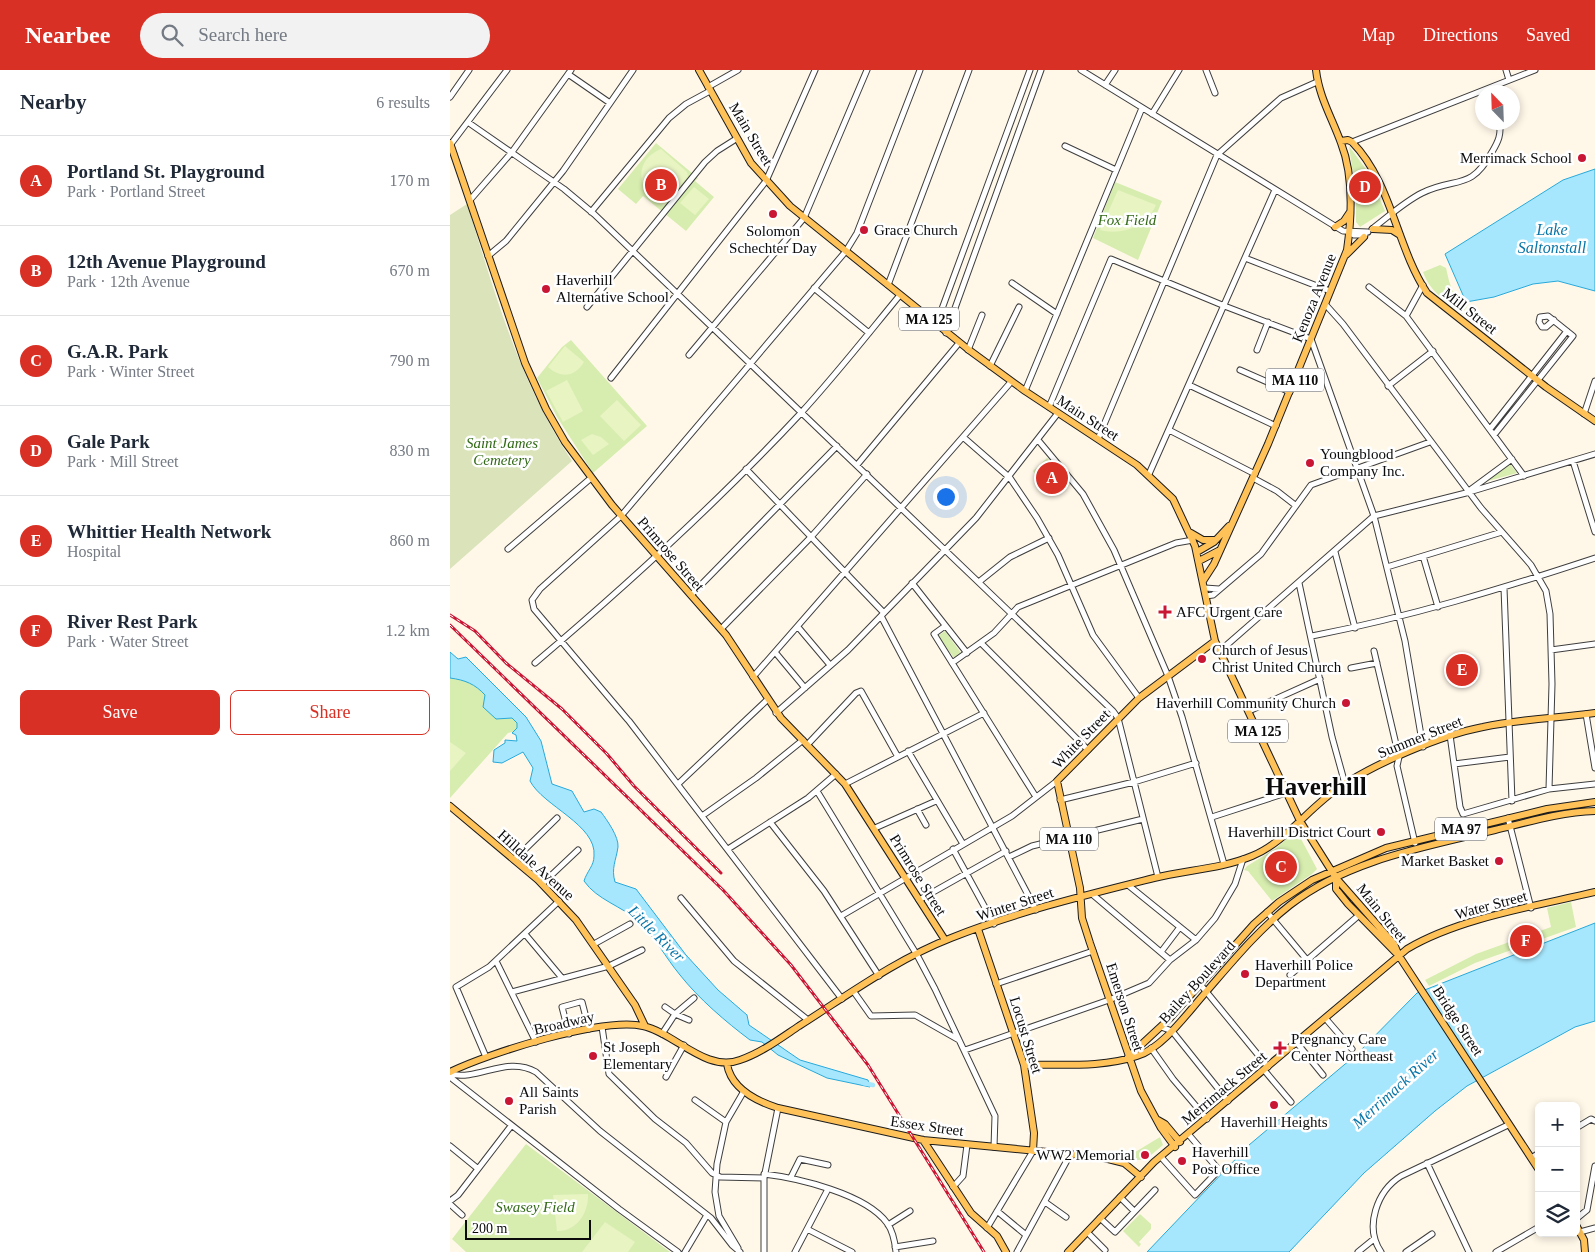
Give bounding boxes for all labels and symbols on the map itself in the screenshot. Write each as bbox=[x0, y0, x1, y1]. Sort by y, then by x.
north arrow bbox=[1475, 85, 1520, 130]
street label: Main Street bbox=[726, 100, 776, 169]
place label: Merrimack School bbox=[1460, 150, 1572, 166]
marker: Merrimack School bbox=[1576, 152, 1588, 164]
pin: B bbox=[645, 166, 677, 204]
pin: D bbox=[1349, 168, 1381, 206]
marker: Solomon Schechter Day bbox=[767, 208, 779, 220]
park label: Fox Field bbox=[1097, 212, 1157, 228]
water label: Lake Saltonstall bbox=[1518, 221, 1587, 256]
place label: Grace Church bbox=[874, 222, 958, 238]
place label: Solomon Schechter Day bbox=[729, 223, 817, 256]
marker: Grace Church bbox=[858, 224, 870, 236]
street label: Kenoza Avenue bbox=[1289, 251, 1339, 345]
place label: Haverhill Alternative School bbox=[556, 272, 669, 305]
marker: Haverhill Alternative School bbox=[540, 283, 552, 295]
street label: Mill Street bbox=[1440, 285, 1501, 338]
road number: MA 125 bbox=[899, 308, 959, 330]
road number: MA 110 bbox=[1266, 368, 1324, 392]
street label: Main Street bbox=[1054, 392, 1123, 444]
park label: Saint James Cemetery bbox=[466, 435, 538, 468]
place label: Youngblood Company Inc. bbox=[1320, 446, 1405, 479]
marker: Youngblood Company Inc. bbox=[1304, 457, 1316, 469]
pin: A bbox=[1036, 459, 1068, 497]
your location bbox=[933, 484, 959, 510]
street label: Primrose Street bbox=[634, 514, 708, 595]
place label: AFC Urgent Care bbox=[1176, 604, 1283, 620]
marker: AFC Urgent Care bbox=[1158, 605, 1172, 619]
place label: Church of Jesus Christ United Church bbox=[1212, 642, 1342, 675]
pin: E bbox=[1446, 651, 1478, 689]
marker: Church of Jesus Christ United Church bbox=[1196, 653, 1208, 665]
place label: Haverhill Community Church bbox=[1156, 695, 1336, 711]
marker: Haverhill Community Church bbox=[1340, 697, 1352, 709]
street label: White Street bbox=[1049, 706, 1114, 772]
street label: Summer Street bbox=[1375, 712, 1465, 761]
road number: MA 125 bbox=[1228, 719, 1288, 742]
district label: Haverhill bbox=[1265, 773, 1367, 800]
road number: MA 97 bbox=[1435, 818, 1487, 841]
place label: Haverhill District Court bbox=[1228, 824, 1372, 840]
marker: Haverhill District Court bbox=[1375, 826, 1387, 838]
street label: Hilldale Avenue bbox=[495, 827, 578, 904]
road number: MA 110 bbox=[1040, 828, 1098, 851]
street label: Primrose Street bbox=[887, 831, 950, 919]
pin: C bbox=[1265, 848, 1297, 886]
place label: Market Basket bbox=[1401, 853, 1490, 869]
marker: Market Basket bbox=[1493, 855, 1505, 867]
street label: Main Street bbox=[1354, 881, 1411, 946]
street label: Winter Street bbox=[975, 884, 1056, 924]
street label: Water Street bbox=[1453, 887, 1530, 922]
water label: Little River bbox=[624, 901, 689, 966]
pin: F bbox=[1510, 922, 1542, 960]
street label: Bailey Boulevard bbox=[1156, 937, 1239, 1027]
place label: Haverhill Police Department bbox=[1255, 957, 1353, 990]
street label: Emerson Street bbox=[1103, 961, 1147, 1054]
marker: Haverhill Police Department bbox=[1239, 968, 1251, 980]
street label: Bridge Street bbox=[1430, 983, 1487, 1059]
street label: Locust Street bbox=[1007, 995, 1046, 1076]
street label: Broadway bbox=[532, 1008, 596, 1038]
place label: Pregnancy Care Center Northeast bbox=[1291, 1031, 1394, 1064]
place label: St Joseph Elementary bbox=[603, 1039, 673, 1072]
marker: Pregnancy Care Center Northeast bbox=[1273, 1041, 1287, 1055]
water label: Merrimack River bbox=[1348, 1045, 1442, 1132]
street label: Merrimack Street bbox=[1178, 1047, 1270, 1128]
marker: St Joseph Elementary bbox=[587, 1050, 599, 1062]
place label: All Saints Parish bbox=[519, 1084, 579, 1117]
marker: All Saints Parish bbox=[503, 1095, 515, 1107]
marker: Haverhill Heights bbox=[1268, 1099, 1280, 1111]
street label: Essex Street bbox=[889, 1113, 965, 1139]
place label: Haverhill Heights bbox=[1220, 1114, 1328, 1130]
place label: Haverhill Post Office bbox=[1192, 1144, 1260, 1177]
place label: WW2 Memorial bbox=[1036, 1147, 1135, 1163]
marker: WW2 Memorial bbox=[1139, 1149, 1151, 1161]
marker: Haverhill Post Office bbox=[1176, 1155, 1188, 1167]
park label: Swasey Field bbox=[495, 1199, 575, 1215]
scale bar bbox=[465, 1217, 591, 1240]

